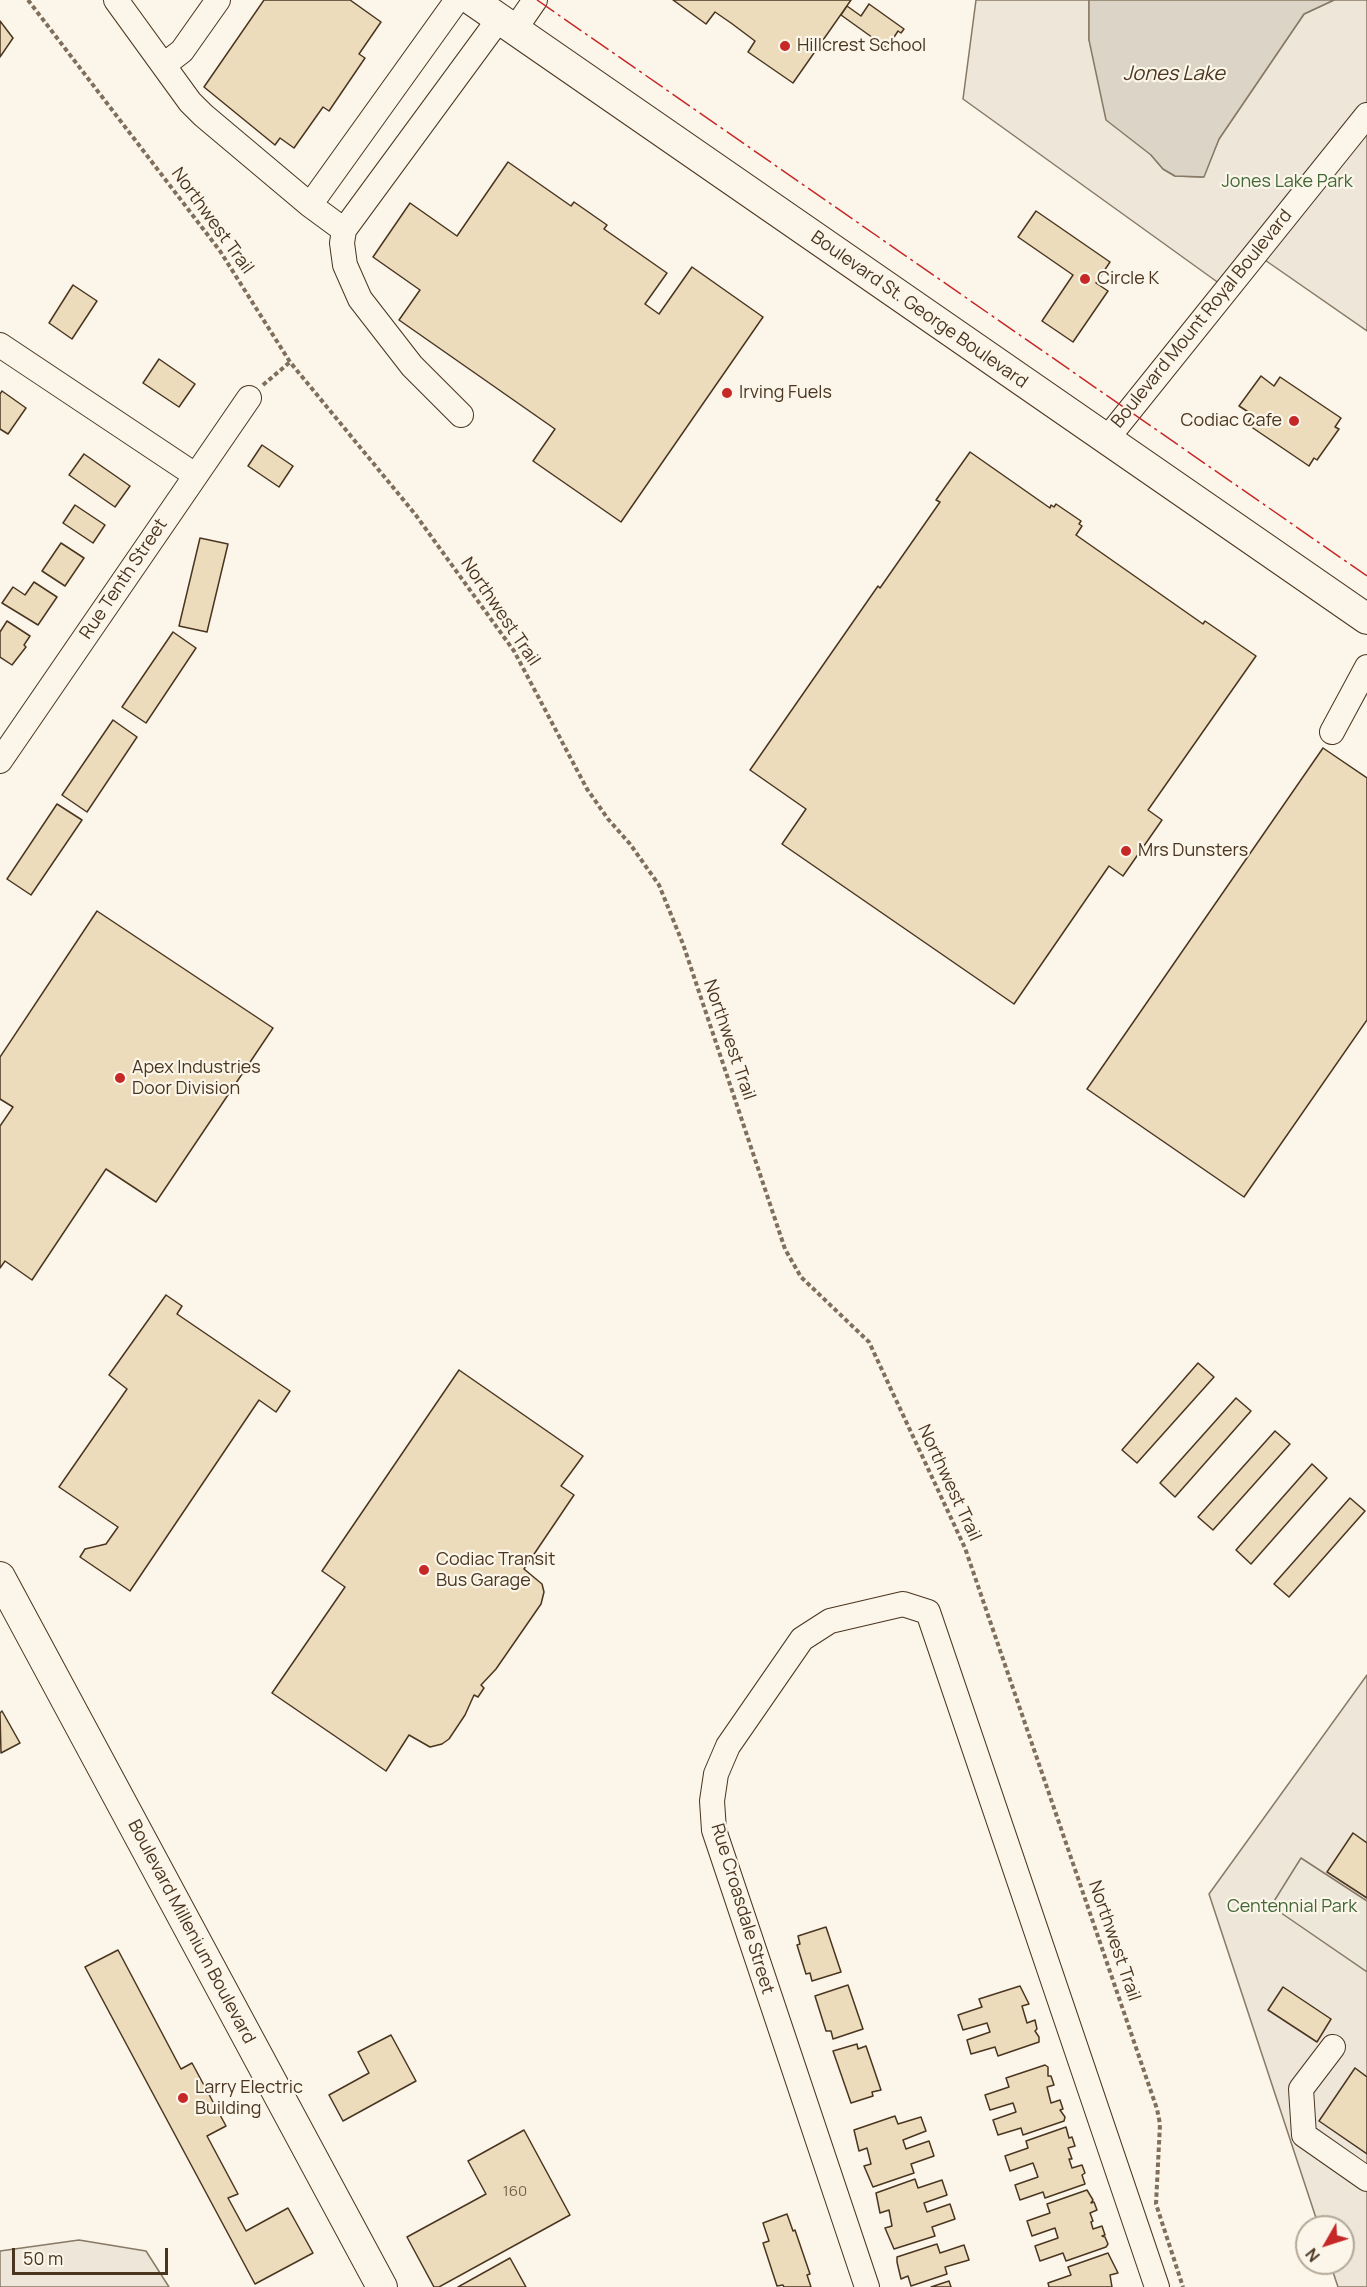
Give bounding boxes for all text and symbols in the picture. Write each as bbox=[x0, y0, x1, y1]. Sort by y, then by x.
place label: Hillcrest School bbox=[797, 35, 926, 57]
marker: Hillcrest School bbox=[778, 39, 792, 53]
water label: Jones Lake bbox=[1123, 62, 1225, 86]
street label: Northwest Trail bbox=[166, 164, 258, 278]
park label: Jones Lake Park bbox=[1221, 171, 1353, 193]
street label: Boulevard Mount Royal Boulevard bbox=[1107, 205, 1297, 433]
street label: Boulevard St. George Boulevard bbox=[807, 227, 1031, 393]
place label: Circle K bbox=[1097, 268, 1159, 290]
marker: Circle K bbox=[1078, 272, 1092, 286]
place label: Irving Fuels bbox=[739, 382, 832, 404]
marker: Irving Fuels bbox=[720, 386, 734, 400]
place label: Codiac Cafe bbox=[1181, 410, 1282, 432]
marker: Codiac Cafe bbox=[1287, 414, 1301, 428]
street label: Rue Tenth Street bbox=[76, 515, 172, 643]
street label: Northwest Trail bbox=[456, 554, 544, 670]
place label: Mrs Dunsters bbox=[1138, 840, 1248, 862]
marker: Mrs Dunsters bbox=[1119, 844, 1133, 858]
street label: Northwest Trail bbox=[698, 977, 760, 1103]
place label: Apex Industries Door Division bbox=[132, 1057, 261, 1100]
marker: Apex Industries Door Division bbox=[113, 1071, 127, 1085]
street label: Northwest Trail bbox=[913, 1421, 985, 1545]
place label: Codiac Transit Bus Garage bbox=[436, 1549, 555, 1592]
marker: Codiac Transit Bus Garage bbox=[417, 1563, 431, 1577]
street label: Boulevard Millenium Boulevard bbox=[123, 1816, 259, 2048]
street label: Rue Croasdale Street bbox=[706, 1821, 778, 1997]
street label: Northwest Trail bbox=[1083, 1878, 1145, 2004]
park label: Centennial Park bbox=[1227, 1896, 1357, 1918]
place label: Larry Electric Building bbox=[195, 2077, 303, 2120]
marker: Larry Electric Building bbox=[176, 2091, 190, 2105]
house number: 160 bbox=[503, 2183, 527, 2201]
north arrow bbox=[1295, 2215, 1355, 2275]
scale bar bbox=[15, 2236, 171, 2274]
text: N bbox=[1300, 2244, 1325, 2266]
text: 50 m bbox=[23, 2246, 63, 2270]

